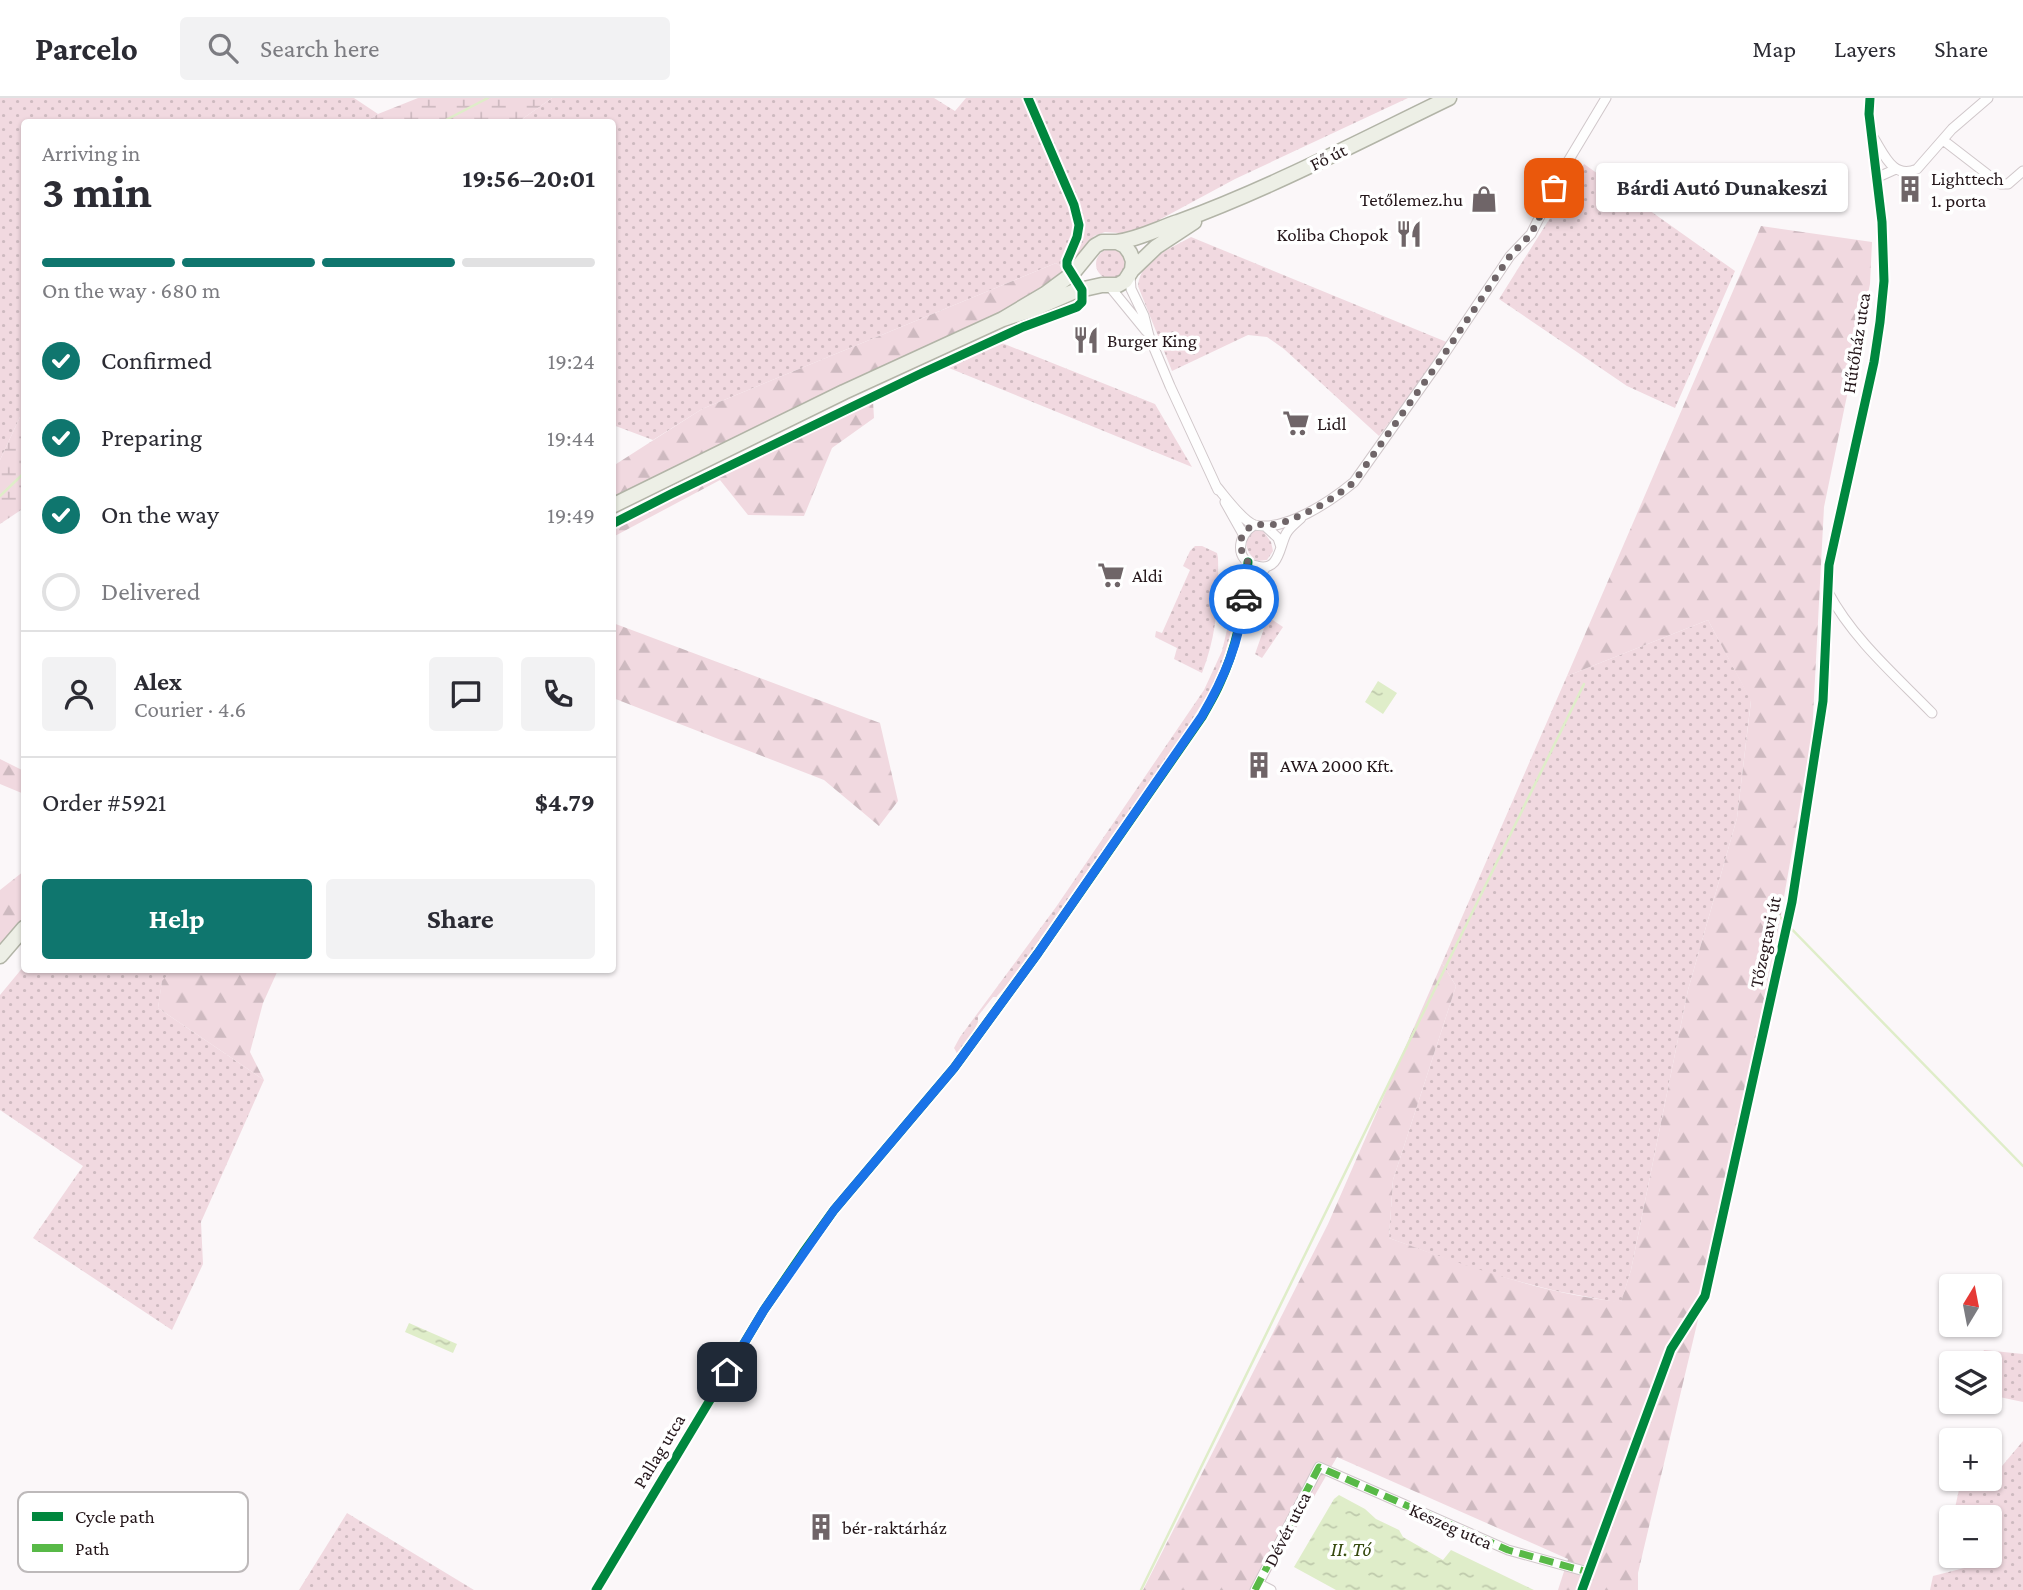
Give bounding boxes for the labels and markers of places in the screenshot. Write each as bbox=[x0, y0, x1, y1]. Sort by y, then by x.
pin bbox=[1524, 158, 1584, 218]
callout: Bárdi Autó Dunakeszi bbox=[1596, 164, 1848, 212]
place label: Lighttech 1. porta bbox=[1931, 168, 2004, 211]
building icon: Lighttech 1. porta bbox=[1895, 174, 1925, 204]
shop icon: Tetőlemez.hu bbox=[1469, 184, 1499, 214]
place label: Tetőlemez.hu bbox=[1360, 189, 1463, 210]
restaurant icon: Koliba Chopok bbox=[1394, 219, 1424, 249]
place label: Koliba Chopok bbox=[1277, 224, 1389, 245]
restaurant icon: Burger King bbox=[1071, 325, 1101, 355]
place label: Burger King bbox=[1107, 330, 1197, 351]
supermarket icon: Lidl bbox=[1281, 408, 1311, 438]
place label: Lidl bbox=[1317, 413, 1346, 434]
supermarket icon: Aldi bbox=[1096, 560, 1126, 590]
place label: Aldi bbox=[1132, 565, 1163, 586]
building icon: AWA 2000 Kft. bbox=[1244, 750, 1274, 780]
place label: AWA 2000 Kft. bbox=[1280, 755, 1394, 776]
pin bbox=[697, 1342, 757, 1402]
building icon: bér-raktárház bbox=[806, 1512, 836, 1542]
place label: bér-raktárház bbox=[842, 1517, 947, 1538]

